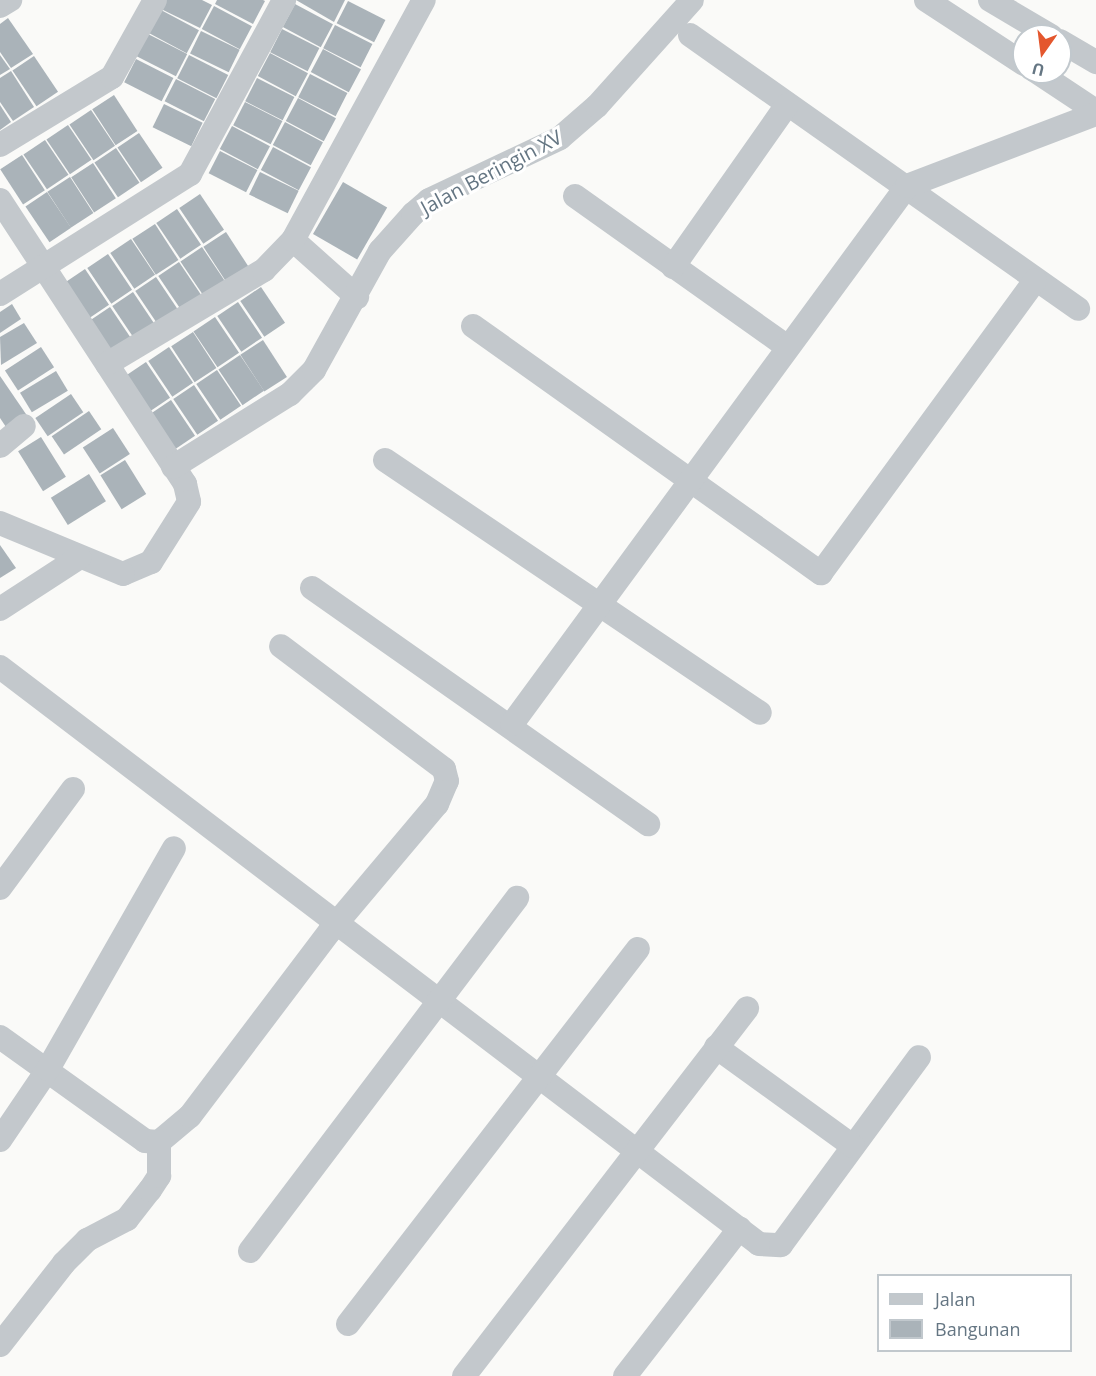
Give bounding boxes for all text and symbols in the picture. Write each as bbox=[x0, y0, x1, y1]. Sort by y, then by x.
north arrow bbox=[1012, 24, 1072, 84]
text: U bbox=[1030, 57, 1047, 82]
street label: Jalan Beringin XV bbox=[416, 125, 566, 219]
legend bbox=[877, 1274, 1072, 1352]
text: Jalan bbox=[935, 1287, 975, 1311]
text: Bangunan bbox=[935, 1317, 1021, 1341]

